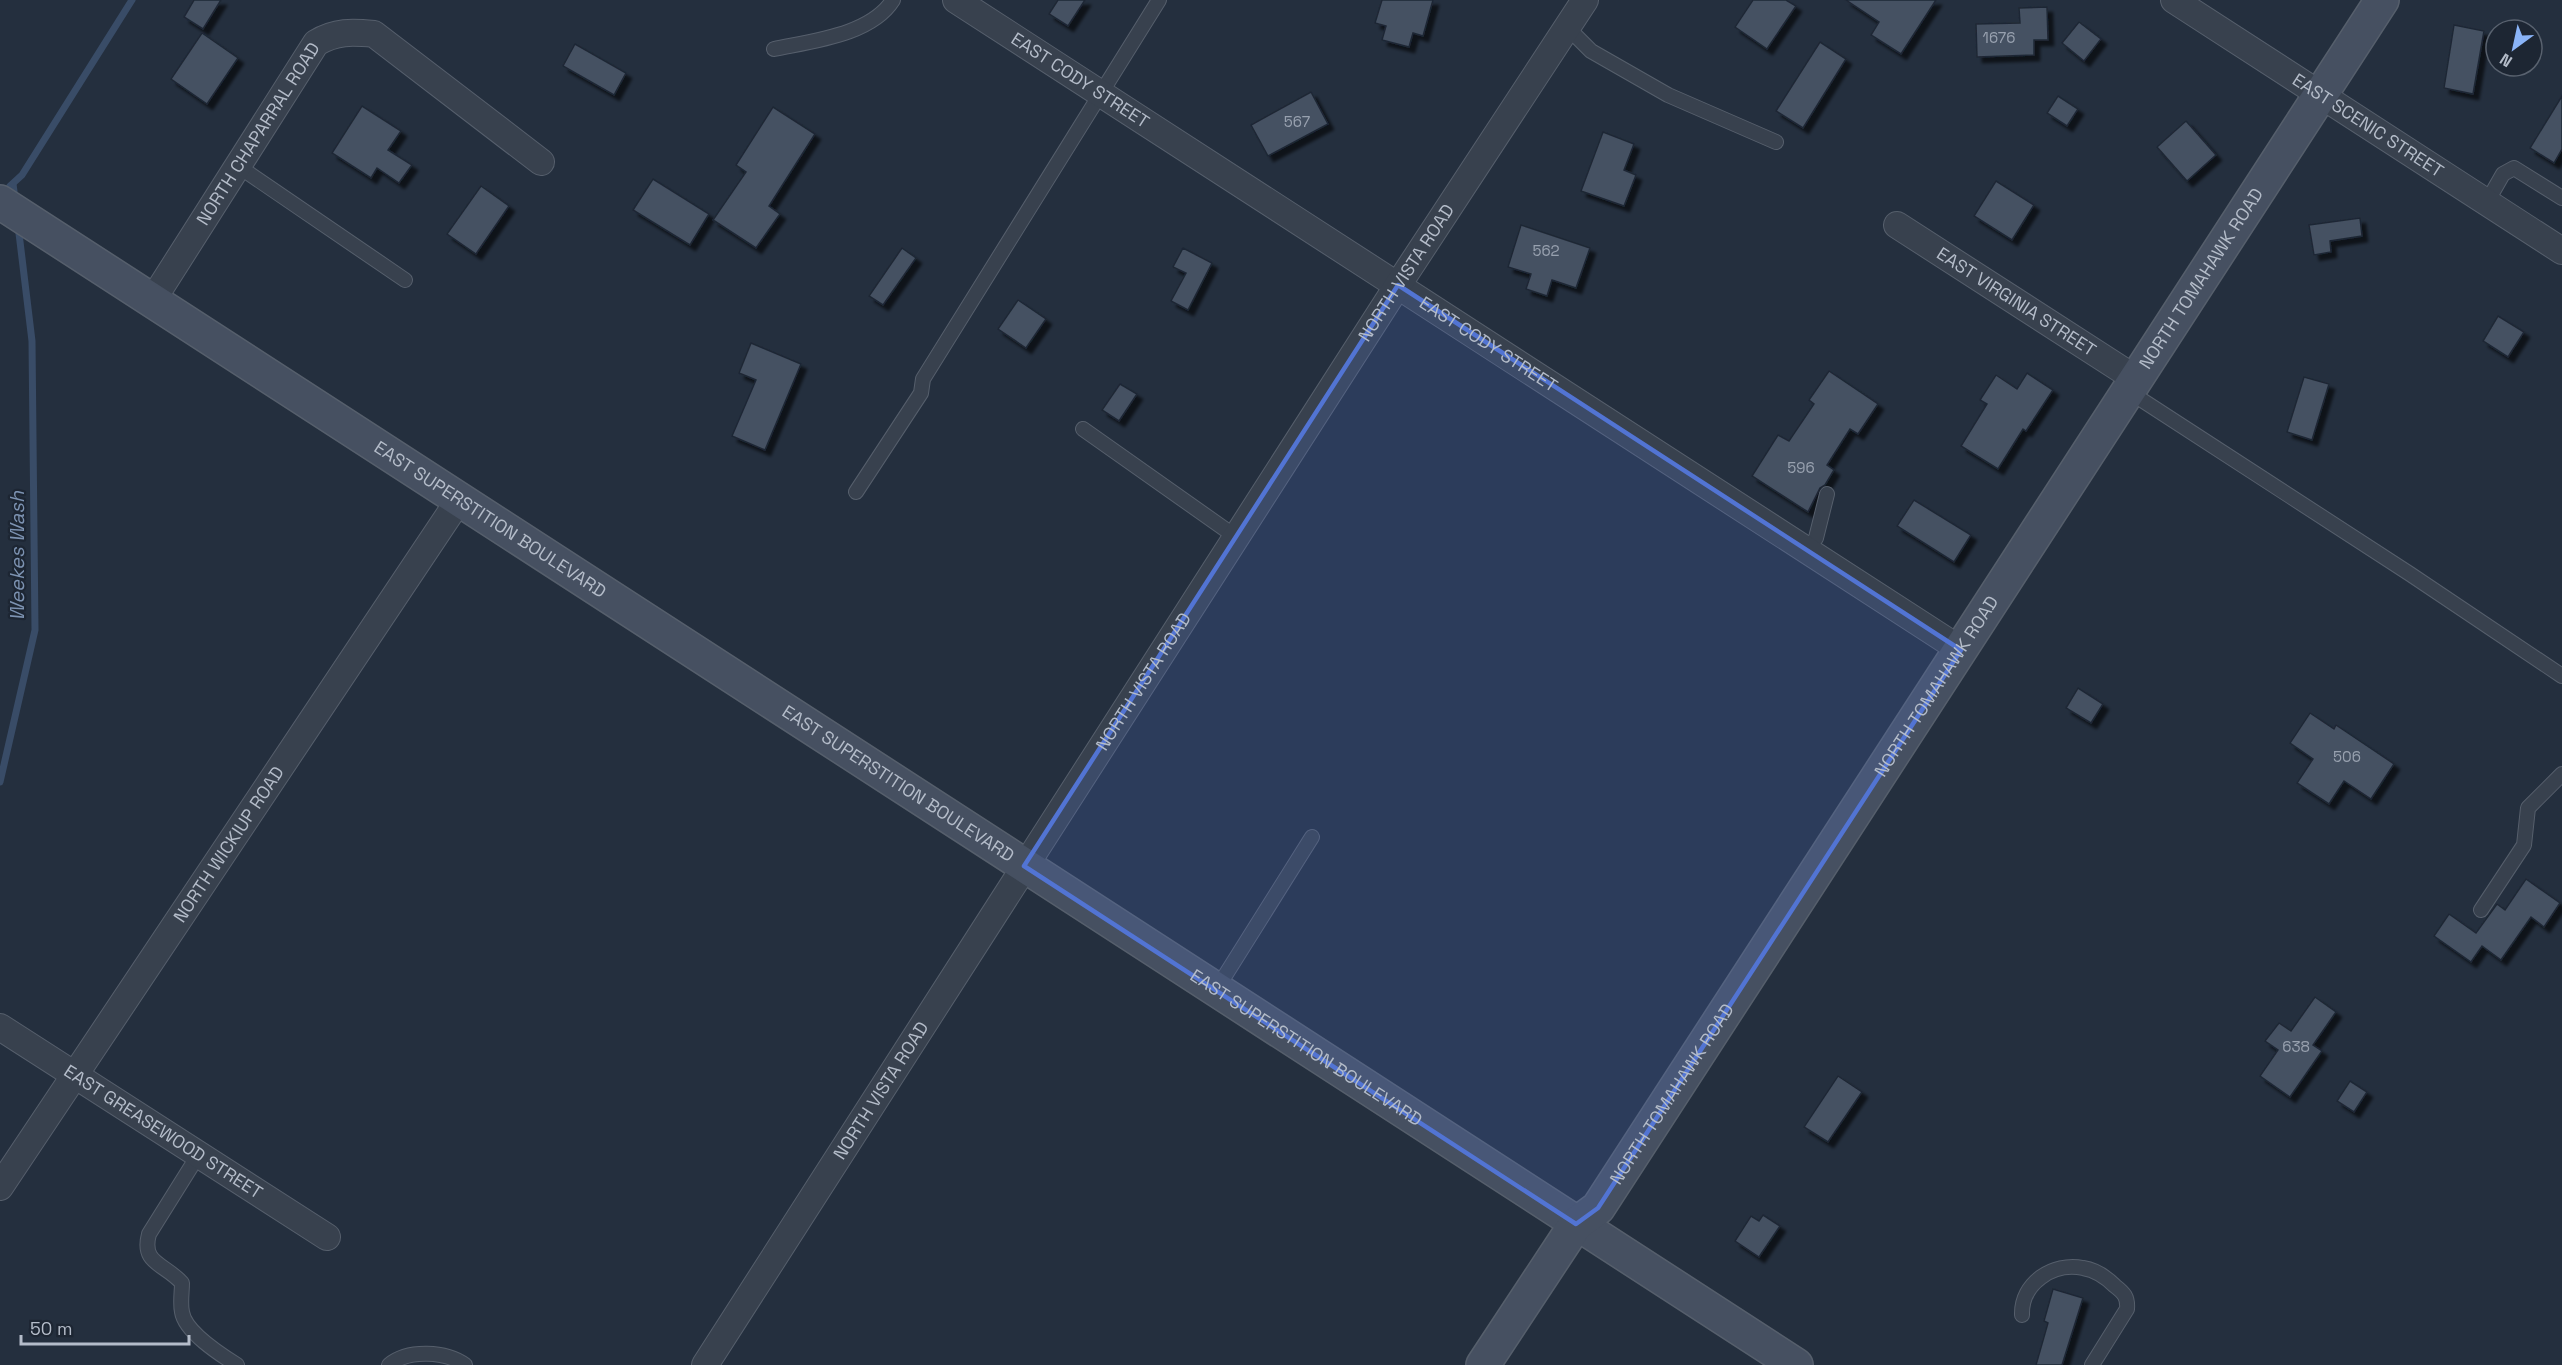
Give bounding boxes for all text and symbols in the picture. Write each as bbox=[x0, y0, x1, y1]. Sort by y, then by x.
north arrow bbox=[2484, 18, 2544, 78]
street label: EAST CODY STREET bbox=[1007, 27, 1154, 133]
house number: 1676 bbox=[1983, 28, 2015, 47]
street label: NORTH CHAPARRAL ROAD bbox=[191, 38, 325, 230]
text: N bbox=[2496, 48, 2516, 72]
street label: EAST SCENIC STREET bbox=[2288, 68, 2448, 183]
house number: 567 bbox=[1284, 112, 1310, 131]
street label: NORTH TOMAHAWK ROAD bbox=[2134, 184, 2268, 373]
street label: NORTH VISTA ROAD bbox=[1353, 199, 1459, 346]
house number: 562 bbox=[1532, 241, 1560, 260]
street label: EAST VIRGINIA STREET bbox=[1933, 242, 2101, 362]
street label: EAST CODY STREET bbox=[1415, 291, 1562, 397]
street label: EAST SUPERSTITION BOULEVARD bbox=[370, 435, 611, 603]
house number: 596 bbox=[1787, 458, 1815, 477]
water label: Weekes Wash bbox=[4, 490, 30, 621]
street label: NORTH TOMAHAWK ROAD bbox=[1869, 591, 2003, 781]
street label: NORTH VISTA ROAD bbox=[1090, 608, 1196, 755]
street label: EAST SUPERSTITION BOULEVARD bbox=[778, 700, 1019, 867]
house number: 506 bbox=[2333, 747, 2361, 766]
street label: NORTH WICKIUP ROAD bbox=[168, 762, 289, 927]
street label: EAST SUPERSTITION BOULEVARD bbox=[1186, 964, 1427, 1131]
street label: NORTH TOMAHAWK ROAD bbox=[1604, 999, 1739, 1189]
street label: NORTH VISTA ROAD bbox=[828, 1017, 933, 1164]
house number: 638 bbox=[2282, 1037, 2310, 1056]
street label: EAST GREASEWOOD STREET bbox=[60, 1059, 268, 1204]
scale bar bbox=[21, 1308, 189, 1346]
text: 50 m bbox=[30, 1317, 72, 1340]

